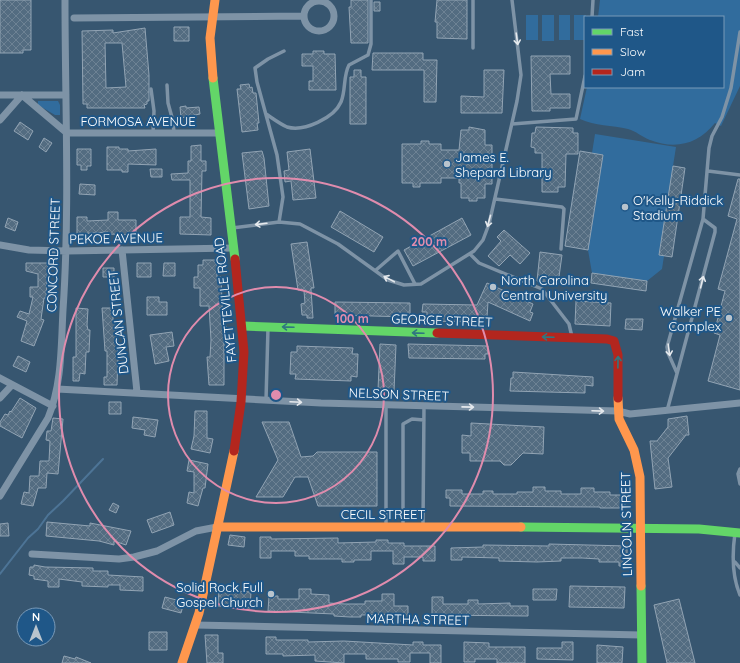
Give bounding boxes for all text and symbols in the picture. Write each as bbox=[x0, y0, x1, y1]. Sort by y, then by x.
legend bbox=[584, 16, 724, 88]
text: Fast bbox=[620, 24, 644, 39]
one-way arrow bbox=[513, 32, 521, 45]
text: Slow bbox=[620, 44, 646, 59]
text: Jam bbox=[620, 64, 645, 79]
street label: FORMOSA AVENUE bbox=[80, 113, 196, 129]
place label: James E. Shepard Library bbox=[455, 149, 552, 180]
marker: James E. Shepard Library bbox=[442, 159, 452, 169]
place label: O'Kelly-Riddick Stadium bbox=[633, 192, 723, 223]
street label: CONCORD STREET bbox=[43, 197, 63, 312]
marker: O'Kelly-Riddick Stadium bbox=[620, 202, 630, 212]
one-way arrow bbox=[485, 214, 492, 227]
one-way arrow bbox=[255, 220, 268, 228]
street label: PEKOE AVENUE bbox=[69, 229, 163, 247]
text: 200 m bbox=[411, 234, 447, 249]
street label: FAYETTEVILLE ROAD bbox=[210, 237, 240, 363]
street label: DUNCAN STREET bbox=[105, 269, 131, 375]
place label: North Carolina Central University bbox=[501, 272, 607, 303]
one-way arrow bbox=[383, 275, 395, 282]
one-way arrow bbox=[699, 275, 706, 288]
marker: North Carolina Central University bbox=[488, 282, 498, 292]
place label: Walker PE Complex bbox=[660, 303, 721, 334]
street label: GEORGE STREET bbox=[391, 310, 493, 330]
text: 100 m bbox=[335, 311, 369, 326]
marker: Walker PE Complex bbox=[724, 313, 734, 323]
one-way arrow bbox=[282, 324, 295, 331]
one-way arrow bbox=[412, 329, 425, 336]
one-way arrow bbox=[542, 333, 555, 341]
one-way arrow bbox=[665, 344, 673, 357]
one-way arrow bbox=[614, 356, 622, 369]
street label: NELSON STREET bbox=[348, 384, 450, 404]
centre of rings bbox=[269, 388, 283, 402]
one-way arrow bbox=[289, 398, 302, 406]
one-way arrow bbox=[461, 403, 474, 411]
one-way arrow bbox=[591, 407, 604, 414]
street label: LINCOLN STREET bbox=[617, 471, 635, 576]
street label: CECIL STREET bbox=[341, 506, 425, 522]
place label: Solid Rock Full Gospel Church bbox=[176, 579, 263, 610]
marker: Solid Rock Full Gospel Church bbox=[266, 589, 276, 599]
north arrow bbox=[16, 607, 56, 647]
text: N bbox=[32, 610, 40, 624]
street label: MARTHA STREET bbox=[366, 610, 470, 628]

